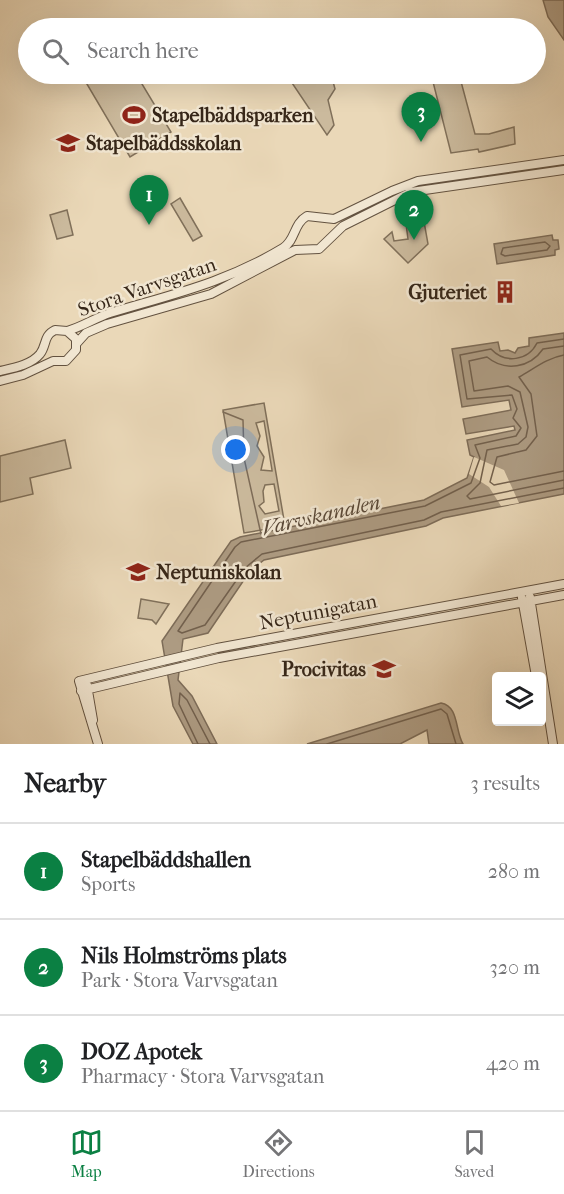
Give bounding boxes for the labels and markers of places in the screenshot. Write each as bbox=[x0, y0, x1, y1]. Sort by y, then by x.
pin: 3 bbox=[402, 92, 440, 142]
sports icon: Stapelbäddsparken bbox=[121, 102, 147, 128]
place label: Stapelbäddsparken bbox=[152, 104, 314, 127]
school or university icon: Stapelbäddsskolan bbox=[55, 130, 81, 156]
place label: Stapelbäddsskolan bbox=[86, 132, 242, 155]
pin: 1 bbox=[130, 176, 168, 225]
pin: 2 bbox=[394, 190, 434, 240]
building icon: Gjuteriet bbox=[492, 279, 518, 305]
place label: Gjuteriet bbox=[408, 281, 488, 304]
school or university icon: Neptuniskolan bbox=[125, 559, 151, 585]
place label: Neptuniskolan bbox=[156, 561, 282, 584]
school or university icon: Procivitas bbox=[371, 656, 397, 682]
place label: Procivitas bbox=[281, 658, 367, 681]

